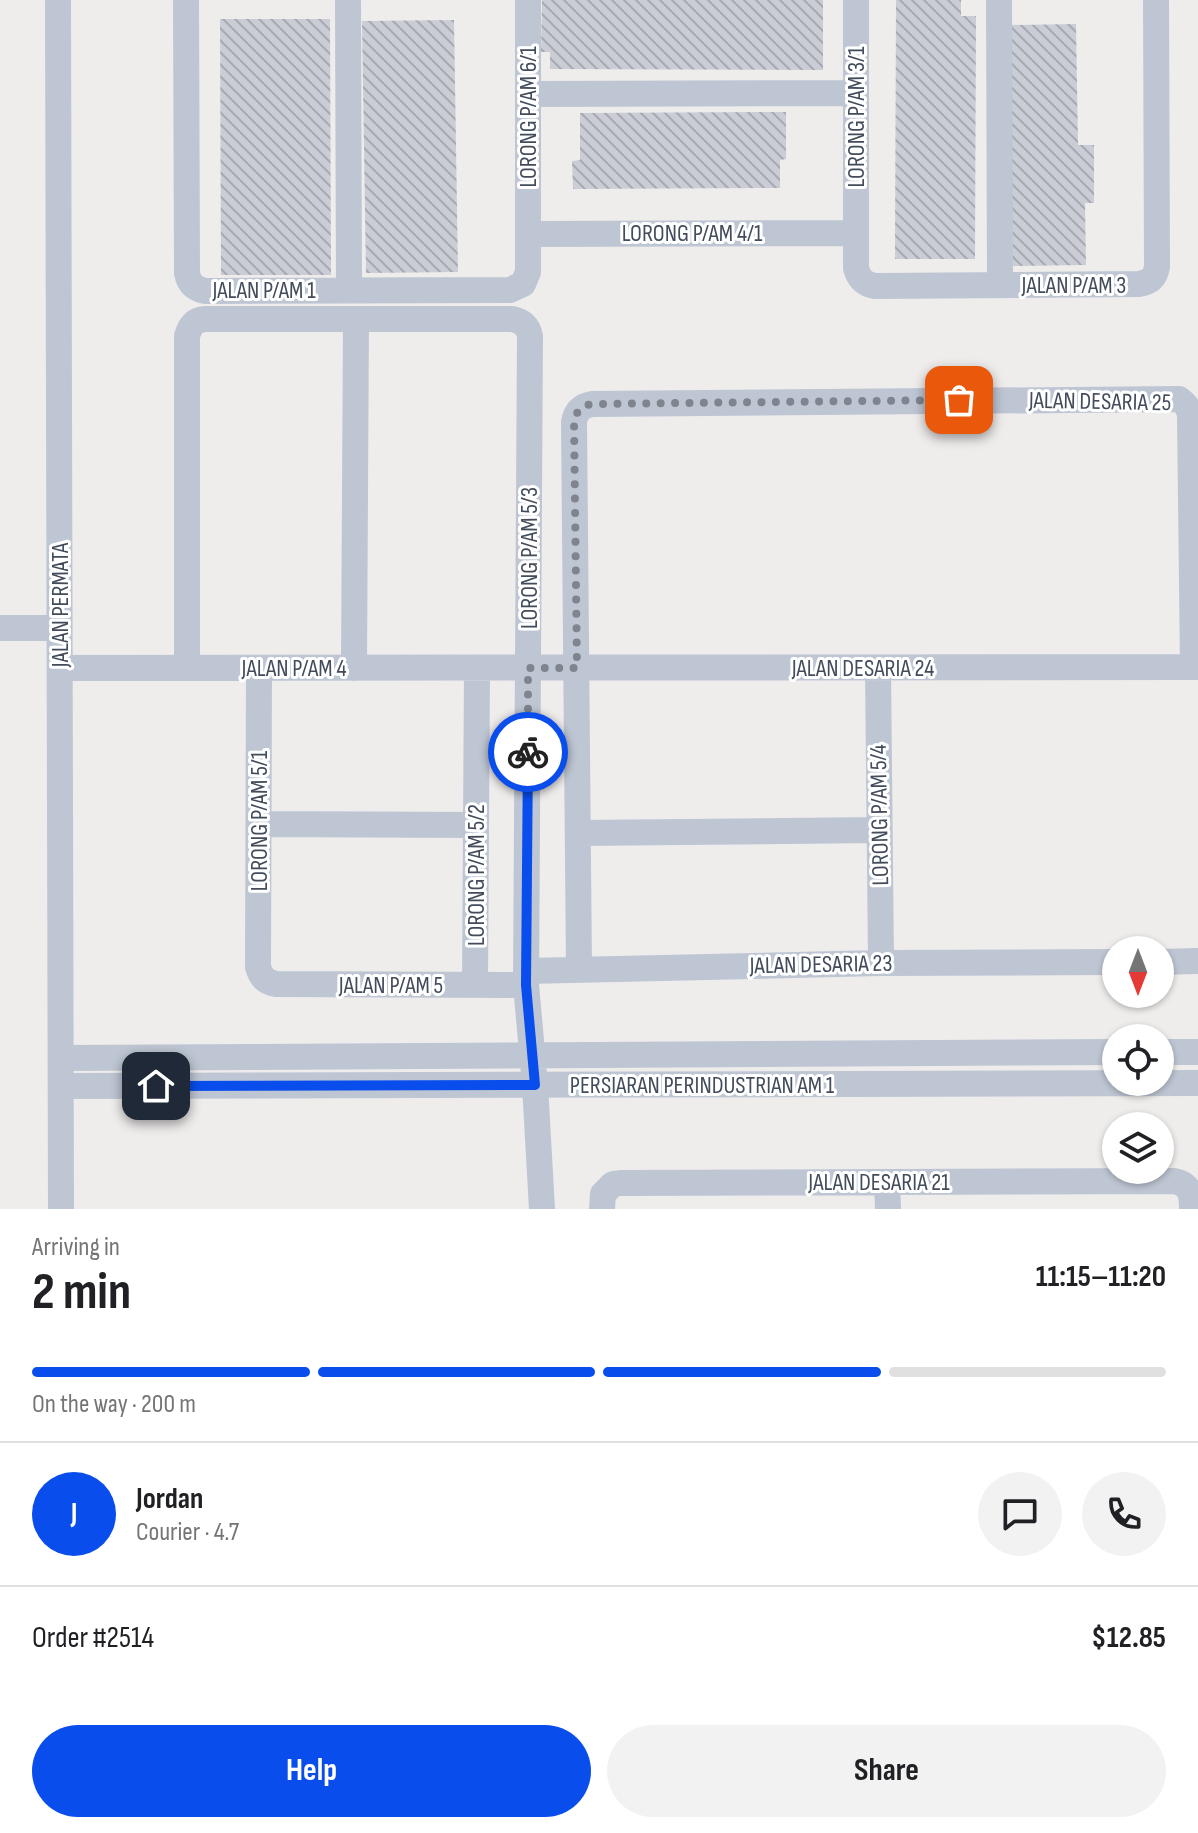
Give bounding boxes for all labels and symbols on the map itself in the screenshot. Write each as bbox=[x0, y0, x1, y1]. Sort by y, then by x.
street label: LORONG P/AM 6/1 bbox=[514, 46, 543, 188]
street label: LORONG P/AM 3/1 bbox=[842, 46, 871, 187]
street label: LORONG P/AM 4/1 bbox=[622, 219, 763, 248]
street label: JALAN P/AM 3 bbox=[1021, 271, 1126, 300]
street label: JALAN P/AM 1 bbox=[211, 276, 316, 305]
pin bbox=[925, 366, 993, 434]
street label: JALAN DESARIA 25 bbox=[1028, 386, 1171, 417]
street label: LORONG P/AM 5/3 bbox=[515, 487, 544, 629]
street label: JALAN PERMATA bbox=[46, 542, 75, 668]
street label: JALAN P/AM 4 bbox=[241, 654, 346, 683]
street label: JALAN DESARIA 24 bbox=[791, 654, 934, 683]
courier bbox=[488, 712, 568, 792]
street label: LORONG P/AM 5/4 bbox=[864, 744, 895, 886]
street label: LORONG P/AM 5/1 bbox=[245, 750, 274, 891]
street label: LORONG P/AM 5/2 bbox=[462, 804, 491, 946]
north arrow bbox=[1102, 936, 1174, 1008]
street label: JALAN DESARIA 23 bbox=[748, 949, 893, 980]
street label: JALAN P/AM 5 bbox=[338, 971, 443, 1000]
pin bbox=[122, 1052, 190, 1120]
street label: PERSIARAN PERINDUSTRIAN AM 1 bbox=[570, 1071, 835, 1100]
street label: JALAN DESARIA 21 bbox=[807, 1168, 950, 1197]

